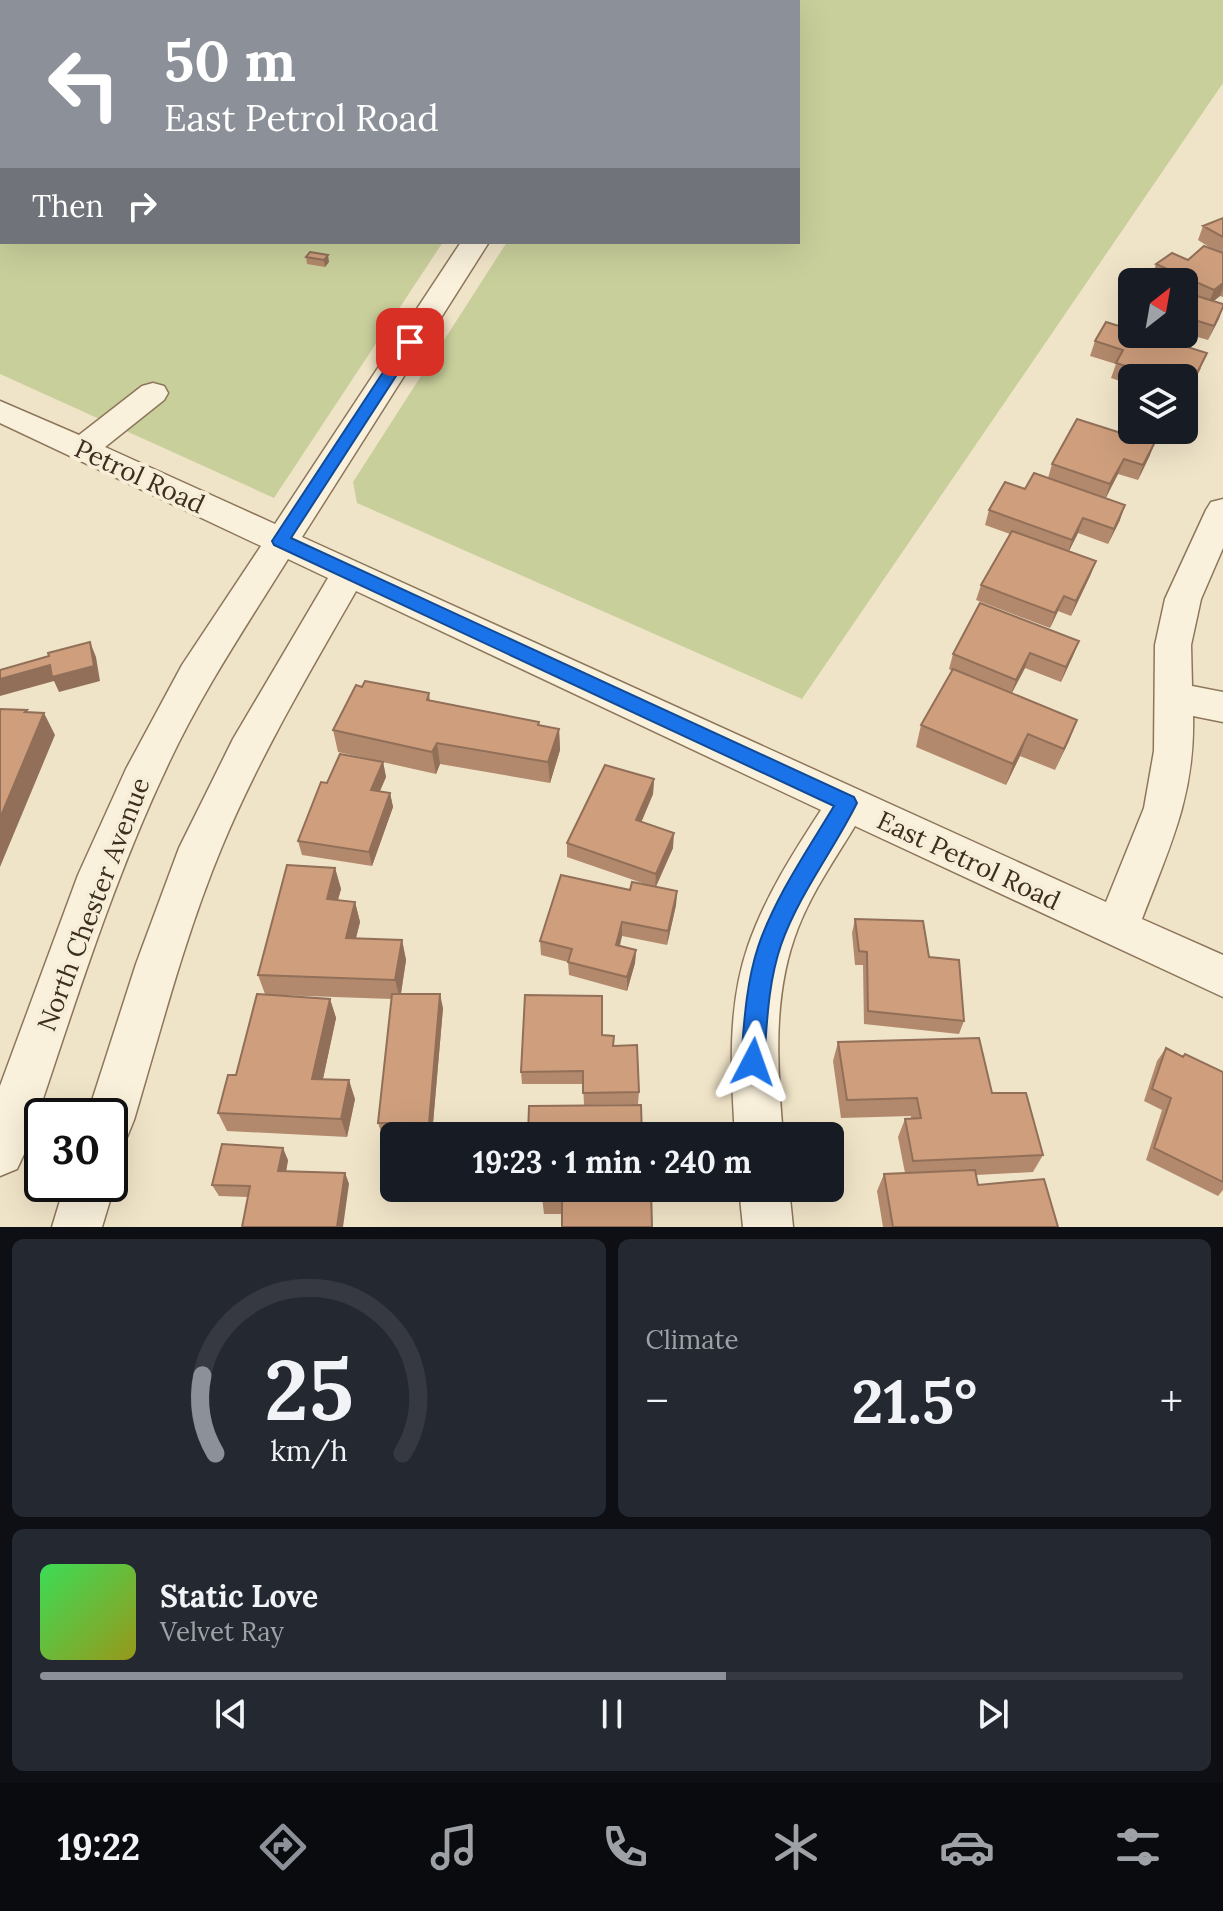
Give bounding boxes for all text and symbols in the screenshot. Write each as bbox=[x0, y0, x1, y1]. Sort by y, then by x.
text: 50 m bbox=[164, 25, 296, 96]
icon: left bbox=[32, 32, 136, 136]
text: East Petrol Road bbox=[164, 95, 439, 141]
icon: right bbox=[120, 184, 164, 228]
text: Then bbox=[32, 187, 104, 225]
north arrow bbox=[1118, 268, 1198, 348]
map controls bbox=[1118, 268, 1198, 444]
pin bbox=[376, 308, 444, 376]
icon: arrive bbox=[388, 320, 432, 364]
button: layers bbox=[1118, 364, 1198, 444]
street label: Petrol Road bbox=[70, 431, 210, 521]
street label: North Chester Avenue bbox=[29, 772, 157, 1036]
street label: East Petrol Road bbox=[872, 803, 1066, 917]
position arrow bbox=[711, 1020, 795, 1104]
speed limit sign: 30 bbox=[24, 1098, 128, 1202]
text: 19:23 · 1 min · 240 m bbox=[473, 1143, 751, 1181]
text: Climate bbox=[646, 1323, 739, 1356]
text: 25 bbox=[264, 1336, 353, 1443]
text: 21.5° bbox=[851, 1363, 977, 1439]
text: − bbox=[646, 1373, 669, 1429]
text: + bbox=[1160, 1373, 1183, 1429]
text: km/h bbox=[270, 1432, 347, 1469]
text: Static Love bbox=[160, 1577, 318, 1615]
text: Velvet Ray bbox=[160, 1615, 284, 1648]
icon: previous bbox=[209, 1692, 253, 1736]
icon: pause bbox=[590, 1692, 634, 1736]
icon: next bbox=[971, 1692, 1015, 1736]
icon: directions bbox=[255, 1819, 311, 1875]
icon: music bbox=[426, 1819, 482, 1875]
icon: phone bbox=[597, 1819, 653, 1875]
icon: climate bbox=[768, 1819, 824, 1875]
icon: car bbox=[939, 1819, 995, 1875]
icon: filters bbox=[1110, 1819, 1166, 1875]
text: 19:22 bbox=[57, 1824, 140, 1870]

